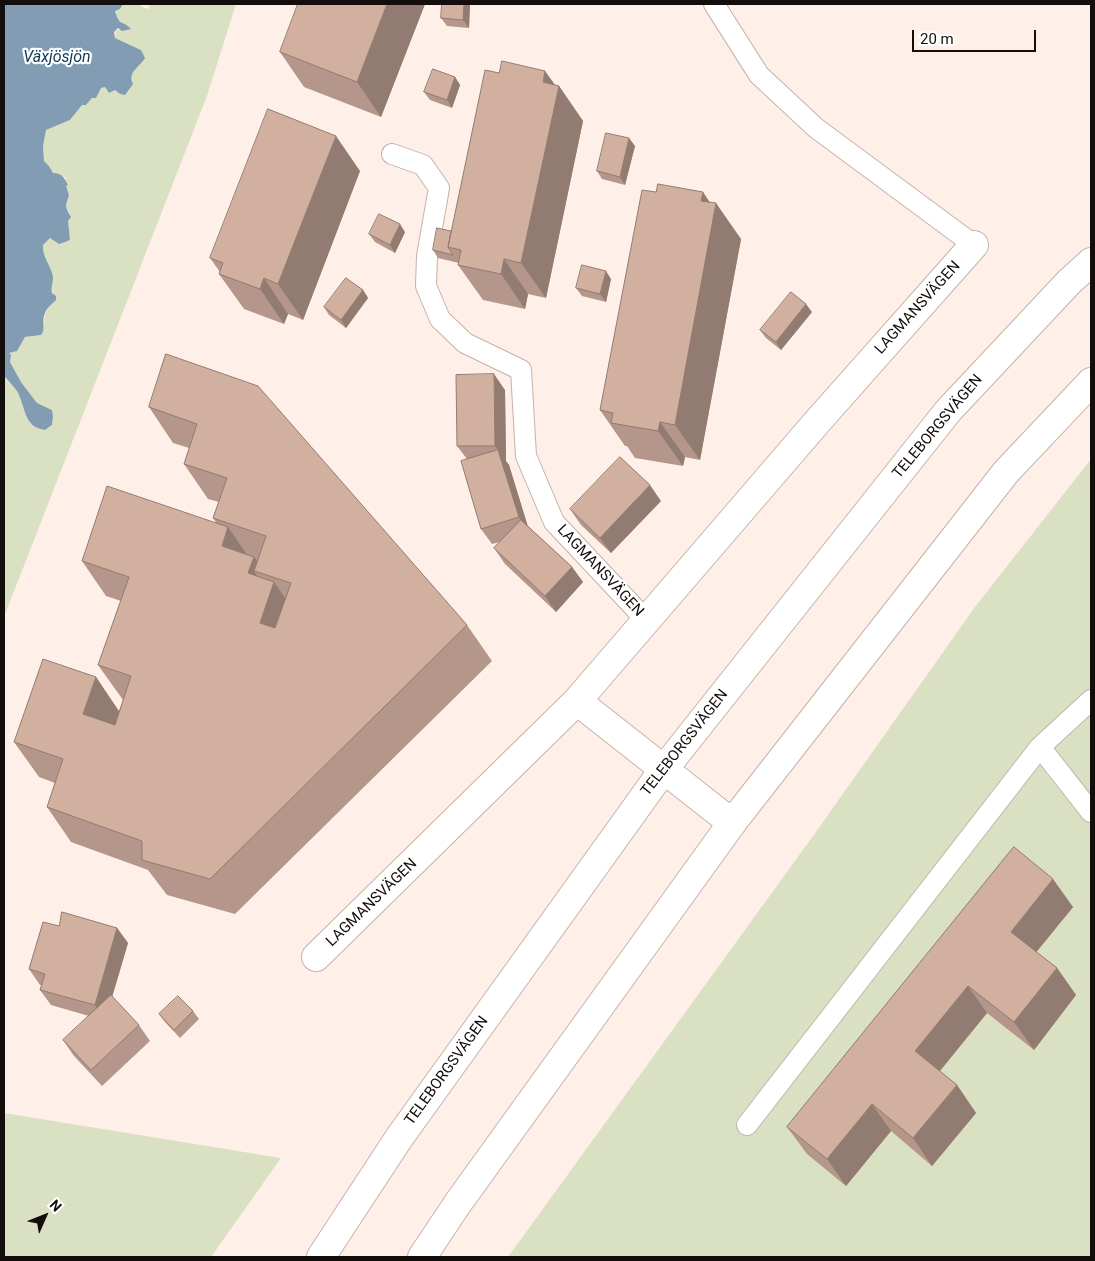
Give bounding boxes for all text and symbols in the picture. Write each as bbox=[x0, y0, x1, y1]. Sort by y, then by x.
scale bar bbox=[915, 20, 1039, 52]
text: 20 m bbox=[920, 30, 954, 48]
water label: Växjösjön bbox=[23, 48, 91, 68]
street label: LAGMANSVÄGEN bbox=[872, 258, 964, 358]
street label: TELEBORGSVÄGEN bbox=[889, 371, 987, 483]
street label: LAGMANSVÄGEN bbox=[553, 521, 647, 621]
street label: TELEBORGSVÄGEN bbox=[638, 686, 732, 800]
street label: LAGMANSVÄGEN bbox=[323, 855, 421, 951]
street label: TELEBORGSVÄGEN bbox=[401, 1013, 493, 1129]
north arrow bbox=[20, 1191, 70, 1241]
text: N bbox=[47, 1196, 65, 1215]

